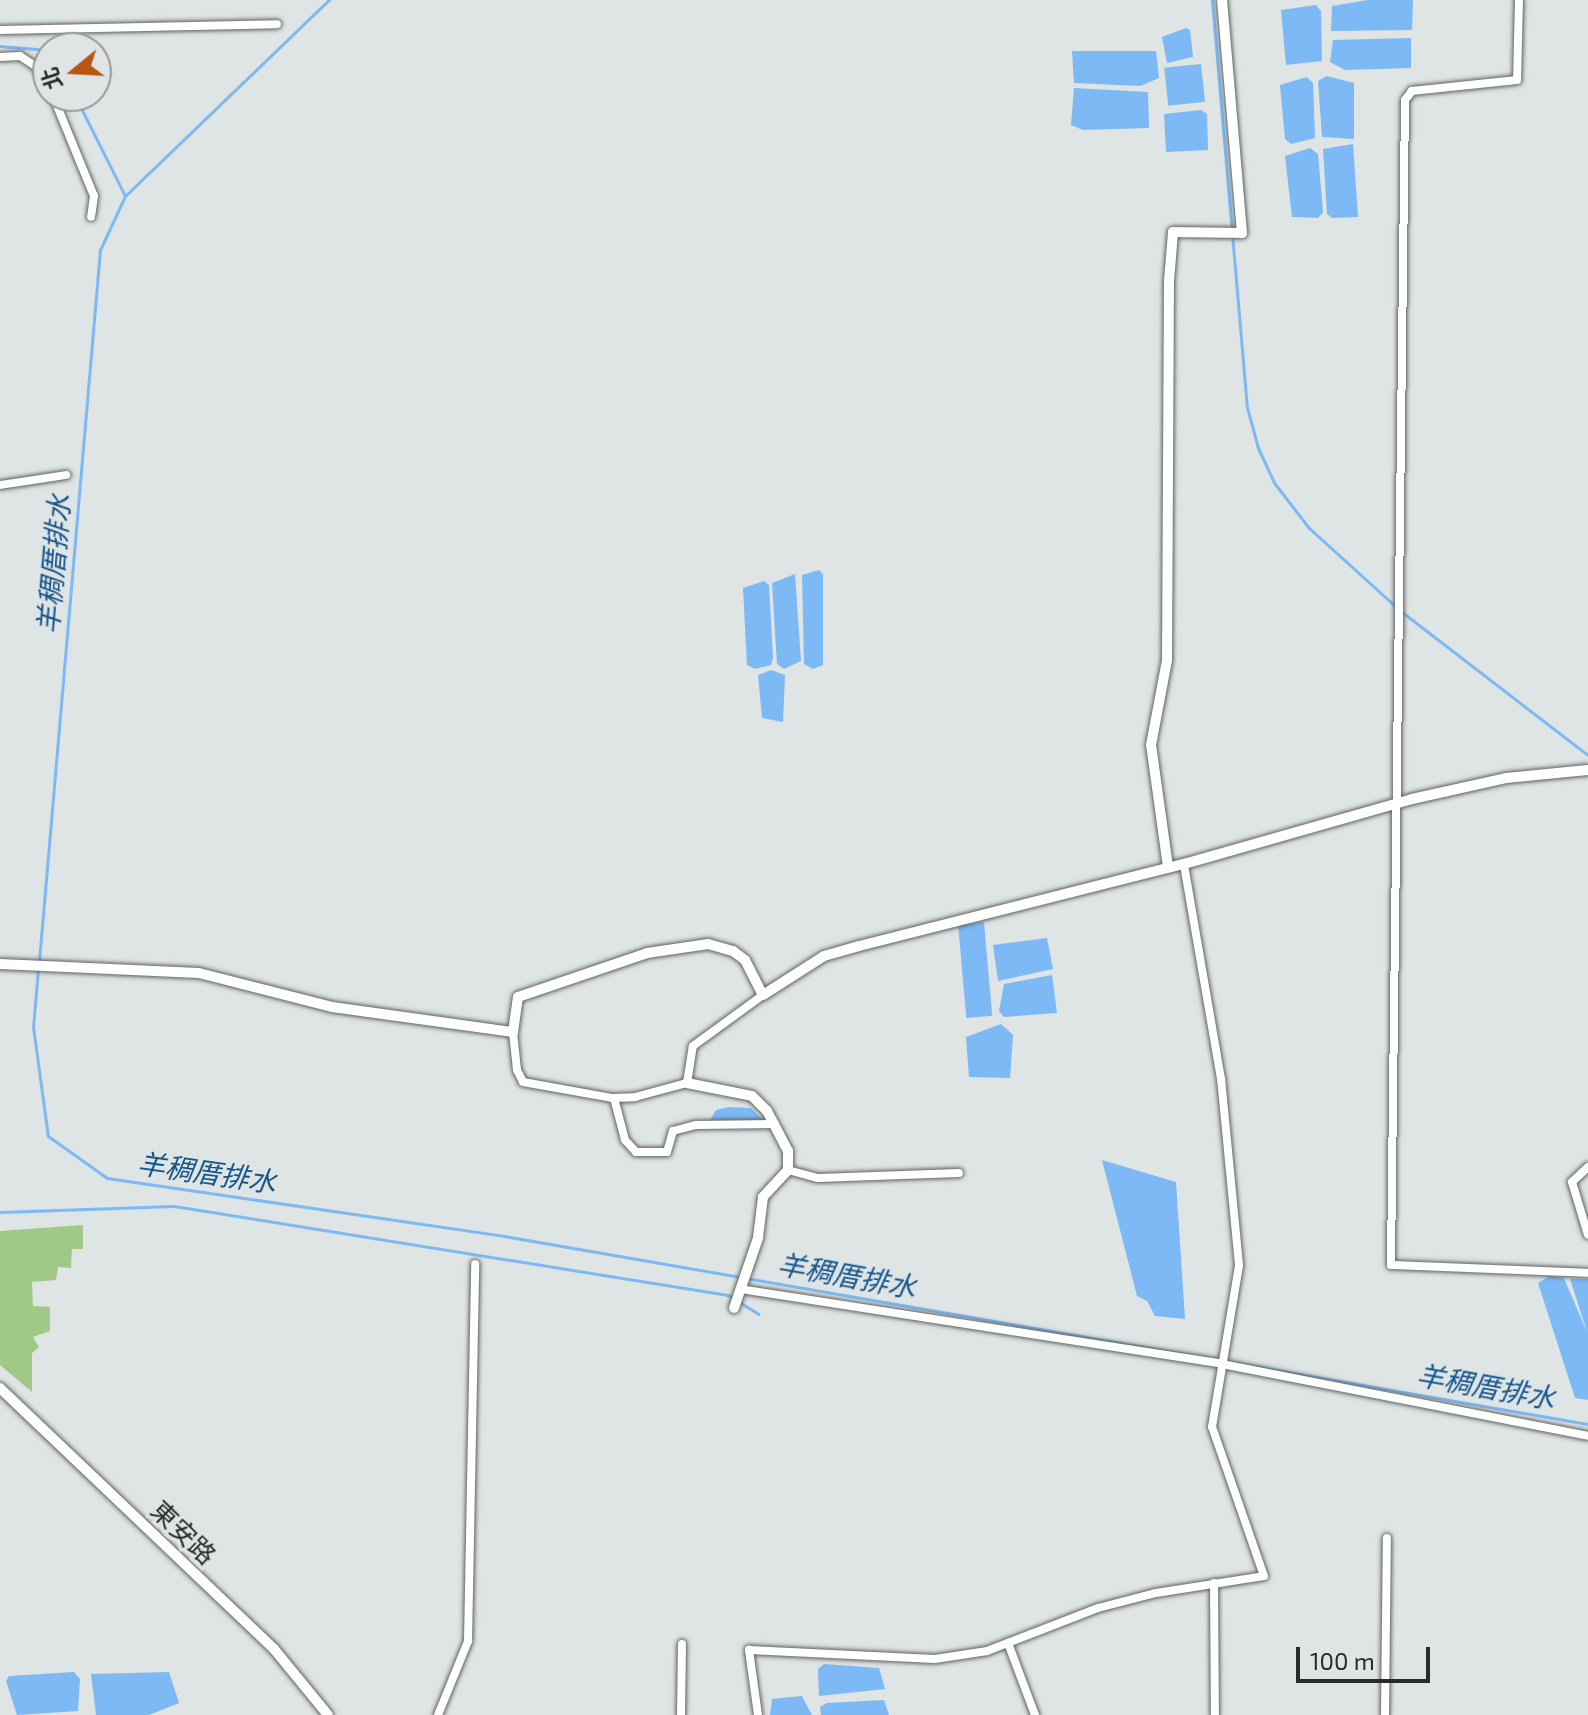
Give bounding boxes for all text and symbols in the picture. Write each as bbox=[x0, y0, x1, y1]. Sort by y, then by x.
north arrow bbox=[32, 32, 112, 112]
text: 北 bbox=[35, 64, 67, 93]
water label: 羊稠厝排水 bbox=[30, 493, 76, 635]
water label: 羊稠厝排水 bbox=[135, 1146, 279, 1198]
water label: 羊稠厝排水 bbox=[775, 1246, 919, 1304]
water label: 羊稠厝排水 bbox=[1414, 1357, 1558, 1415]
street label: 東安路 bbox=[145, 1494, 223, 1570]
scale bar bbox=[1300, 1631, 1434, 1681]
text: 100 m bbox=[1310, 1646, 1375, 1675]

